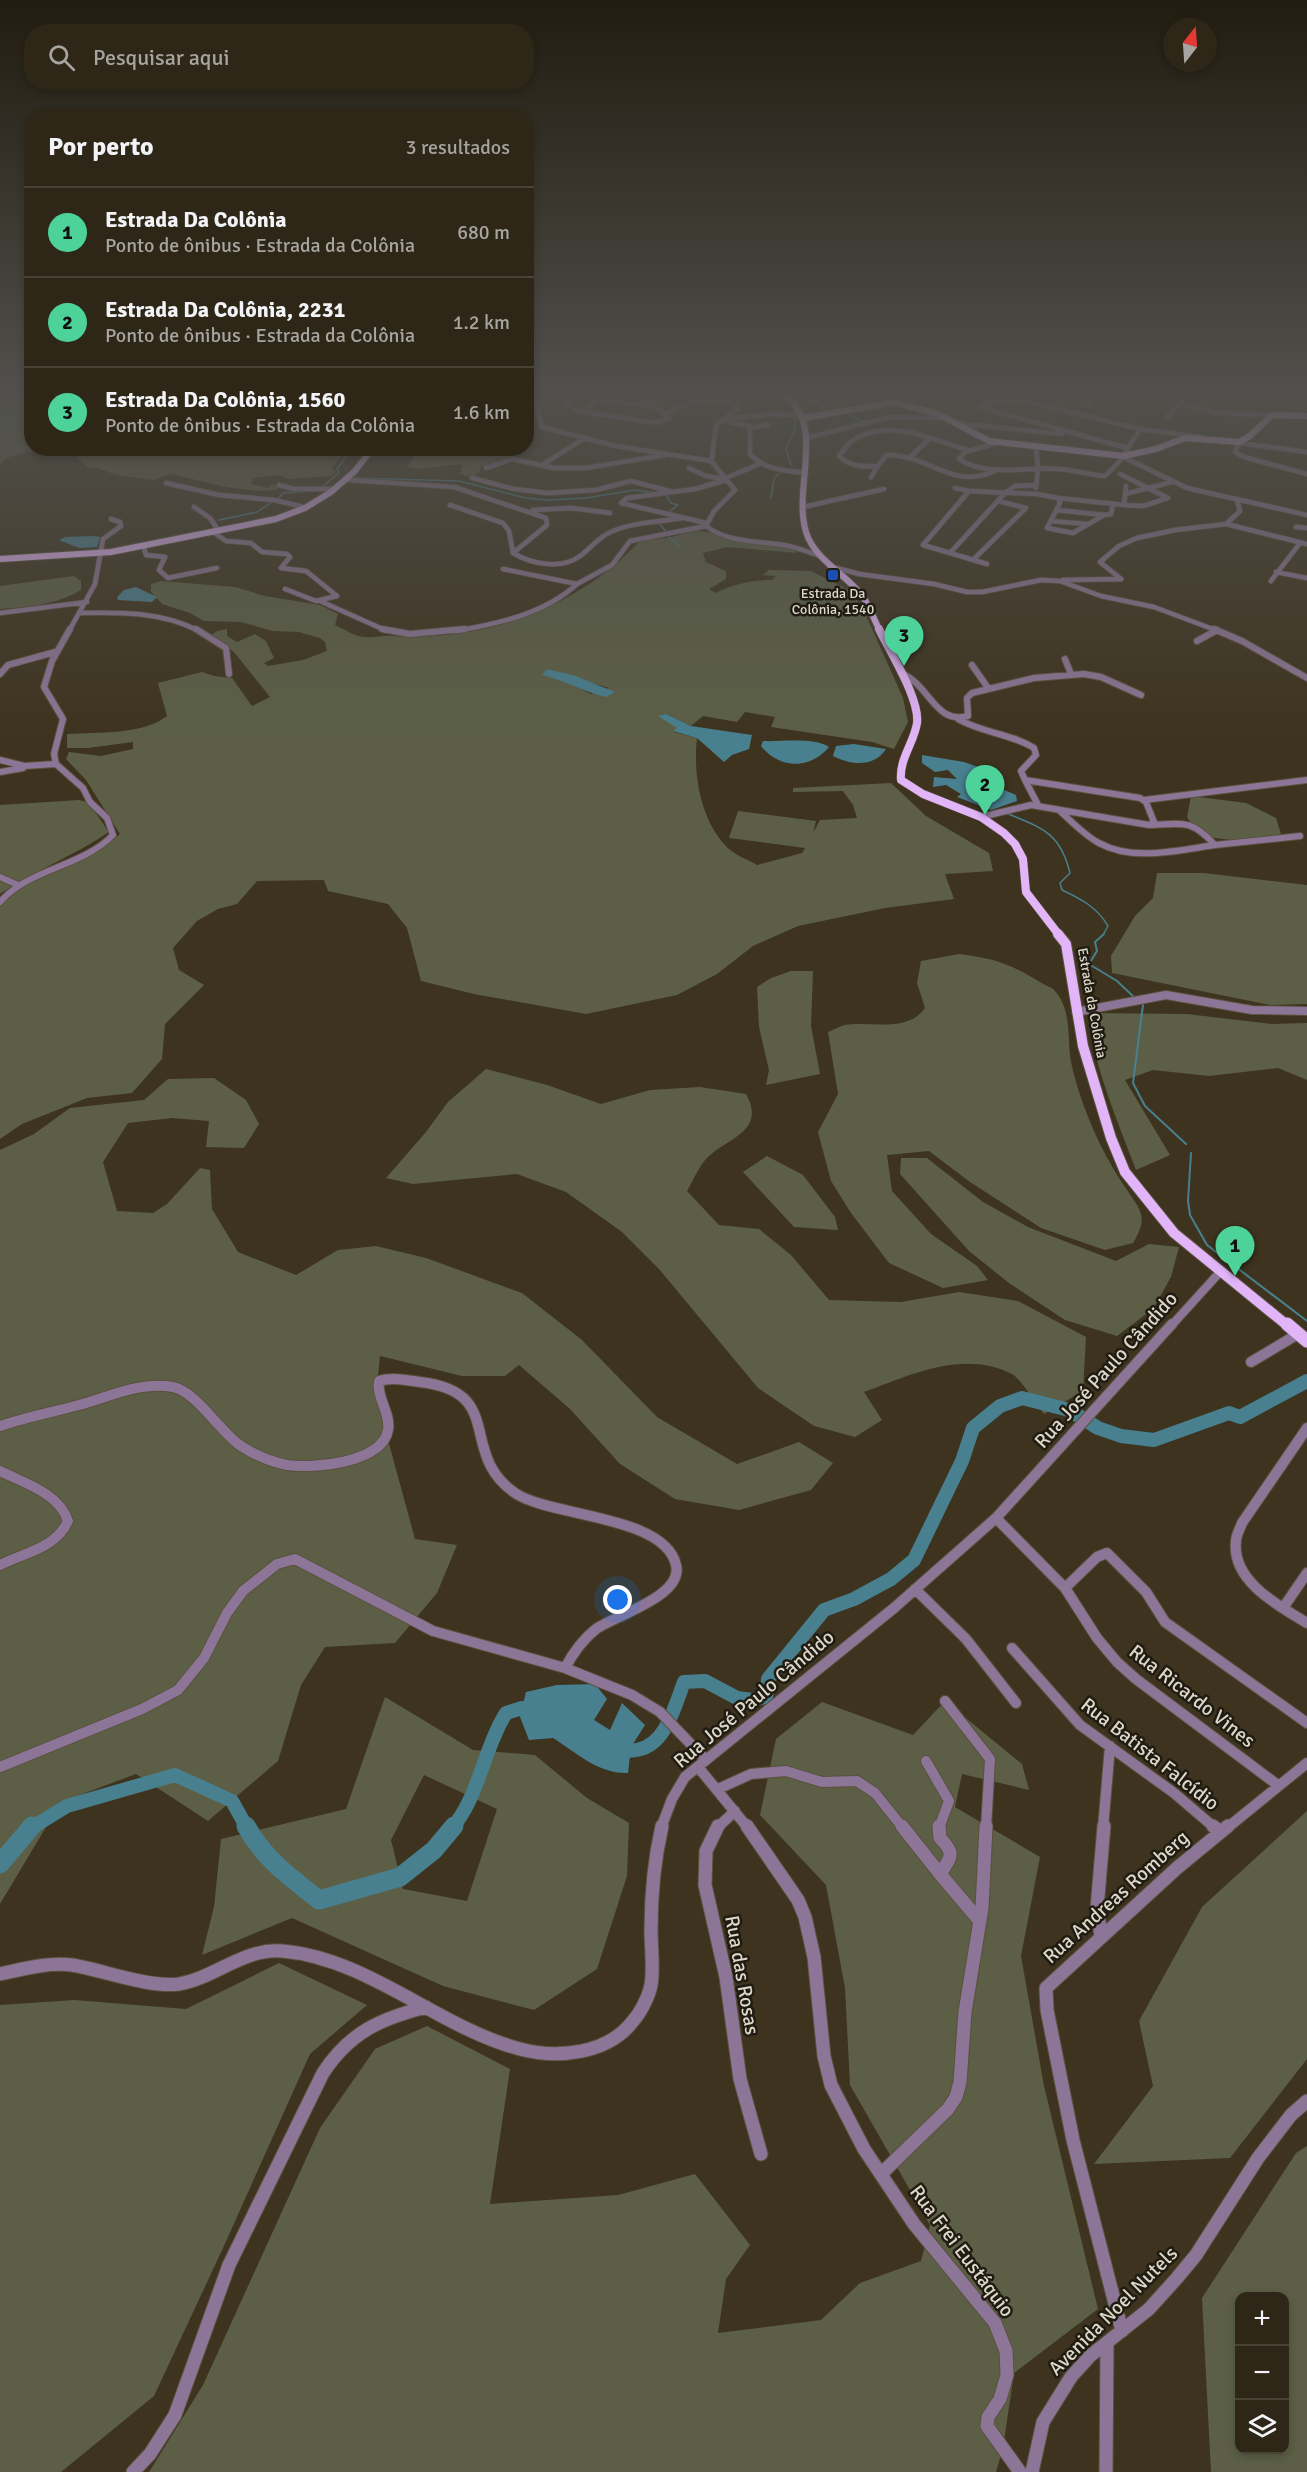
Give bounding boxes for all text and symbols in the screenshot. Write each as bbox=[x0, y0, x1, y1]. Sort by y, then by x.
north arrow bbox=[1163, 18, 1217, 72]
search box bbox=[24, 24, 534, 90]
icon: search bbox=[45, 41, 78, 74]
text: Pesquisar aqui bbox=[93, 44, 229, 71]
text: Por perto bbox=[48, 131, 154, 163]
text: 3 resultados bbox=[406, 135, 510, 160]
text: Estrada Da Colônia bbox=[105, 206, 287, 233]
text: 1 bbox=[62, 220, 73, 245]
text: 680 m bbox=[457, 220, 510, 245]
text: Ponto de ônibus · Estrada da Colônia bbox=[105, 233, 415, 258]
text: Estrada Da Colônia, 2231 bbox=[105, 296, 345, 323]
text: 2 bbox=[62, 310, 73, 335]
text: 1.2 km bbox=[453, 310, 510, 335]
text: Ponto de ônibus · Estrada da Colônia bbox=[105, 323, 415, 348]
text: Estrada Da Colônia, 1560 bbox=[105, 386, 345, 413]
text: 3 bbox=[62, 400, 73, 425]
text: 1.6 km bbox=[453, 400, 510, 425]
text: Ponto de ônibus · Estrada da Colônia bbox=[105, 413, 415, 438]
marker: Estrada Da Colônia, 1540 bbox=[826, 568, 840, 582]
place label: Estrada Da Colônia, 1540 bbox=[792, 585, 874, 618]
pin: 3 bbox=[884, 616, 924, 666]
pin: 2 bbox=[966, 766, 1004, 815]
street label: Estrada da Colônia bbox=[1074, 947, 1110, 1059]
pin: 1 bbox=[1216, 1226, 1254, 1276]
street label: Rua José Paulo Cândido bbox=[1029, 1287, 1183, 1453]
your location bbox=[603, 1585, 632, 1614]
street label: Rua José Paulo Cândido bbox=[669, 1625, 839, 1773]
street label: Rua Ricardo Vines bbox=[1124, 1639, 1260, 1753]
street label: Rua Batista Falcídio bbox=[1076, 1692, 1224, 1816]
street label: Rua Andreas Romberg bbox=[1038, 1825, 1194, 1969]
street label: Rua das Rosas bbox=[719, 1913, 765, 2037]
street label: Rua Frei Eustáquio bbox=[904, 2180, 1020, 2322]
street label: Avenida Noel Nutels bbox=[1043, 2241, 1183, 2381]
map controls bbox=[1235, 2292, 1289, 2454]
button: + bbox=[1235, 2292, 1289, 2346]
button: − bbox=[1235, 2346, 1289, 2400]
button: layers bbox=[1235, 2400, 1289, 2454]

